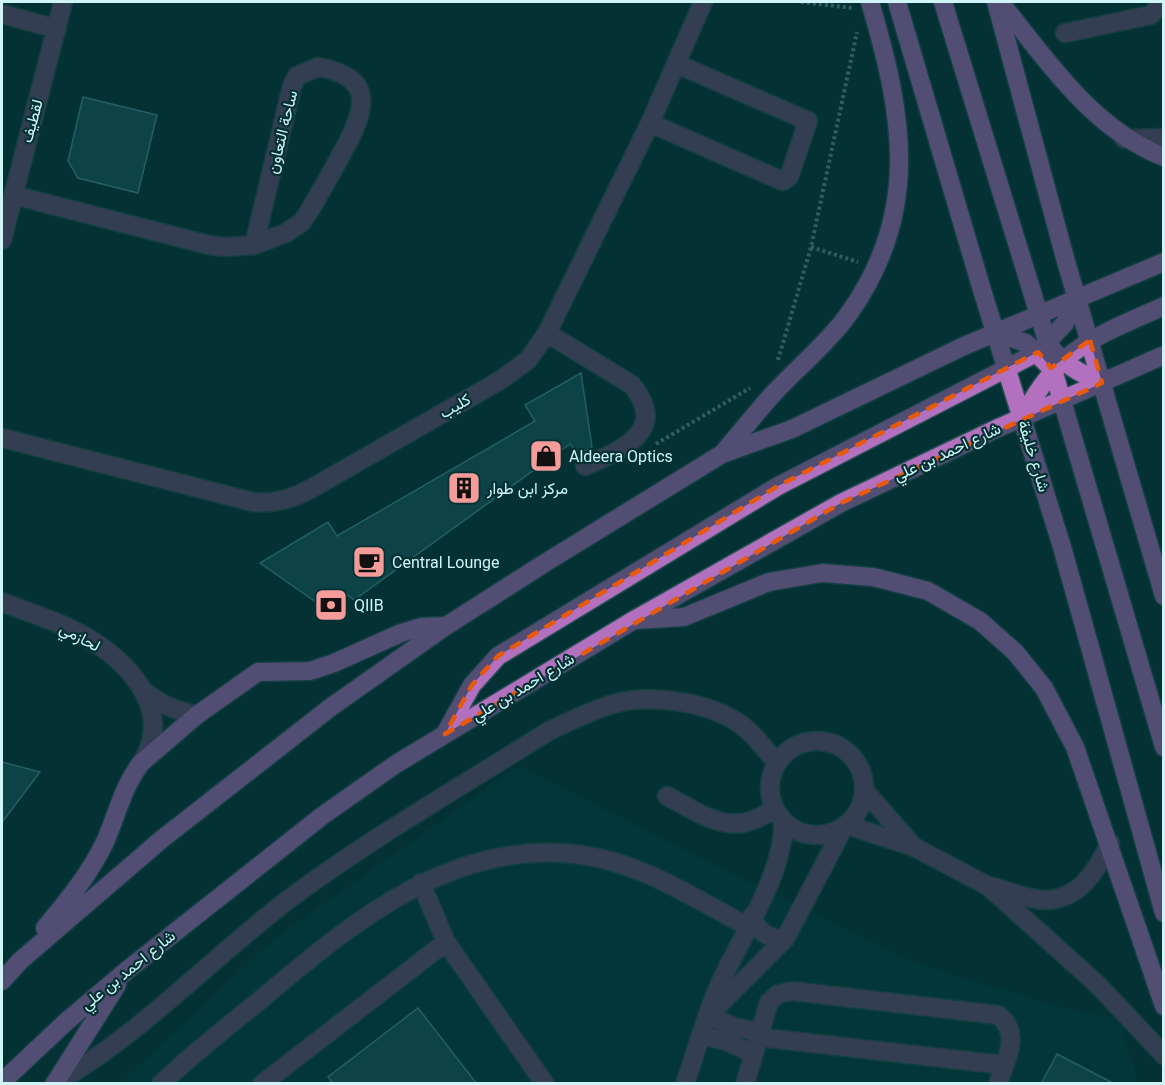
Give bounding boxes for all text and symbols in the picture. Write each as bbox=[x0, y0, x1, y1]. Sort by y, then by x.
street label: ساحة التعاون bbox=[262, 88, 302, 176]
street label: لقطيف bbox=[17, 97, 47, 145]
street label: كليب bbox=[436, 390, 474, 422]
street label: شارع خليفة bbox=[1012, 418, 1054, 495]
street label: شارع احمد بن علي bbox=[890, 419, 1005, 489]
shop icon: Aldeera Optics bbox=[528, 438, 564, 474]
place label: Aldeera Optics bbox=[569, 447, 673, 466]
building icon: مركز ابن طوار bbox=[446, 470, 482, 506]
place label: مركز ابن طوار bbox=[486, 479, 568, 499]
cafe icon: Central Lounge bbox=[351, 544, 387, 580]
place label: Central Lounge bbox=[392, 553, 500, 572]
bank icon: QIIB bbox=[313, 587, 349, 623]
place label: QIIB bbox=[354, 596, 384, 615]
street label: لحازمي bbox=[55, 618, 104, 659]
street label: شارع احمد بن علي bbox=[468, 649, 580, 729]
street label: شارع احمد بن علي bbox=[77, 926, 182, 1017]

